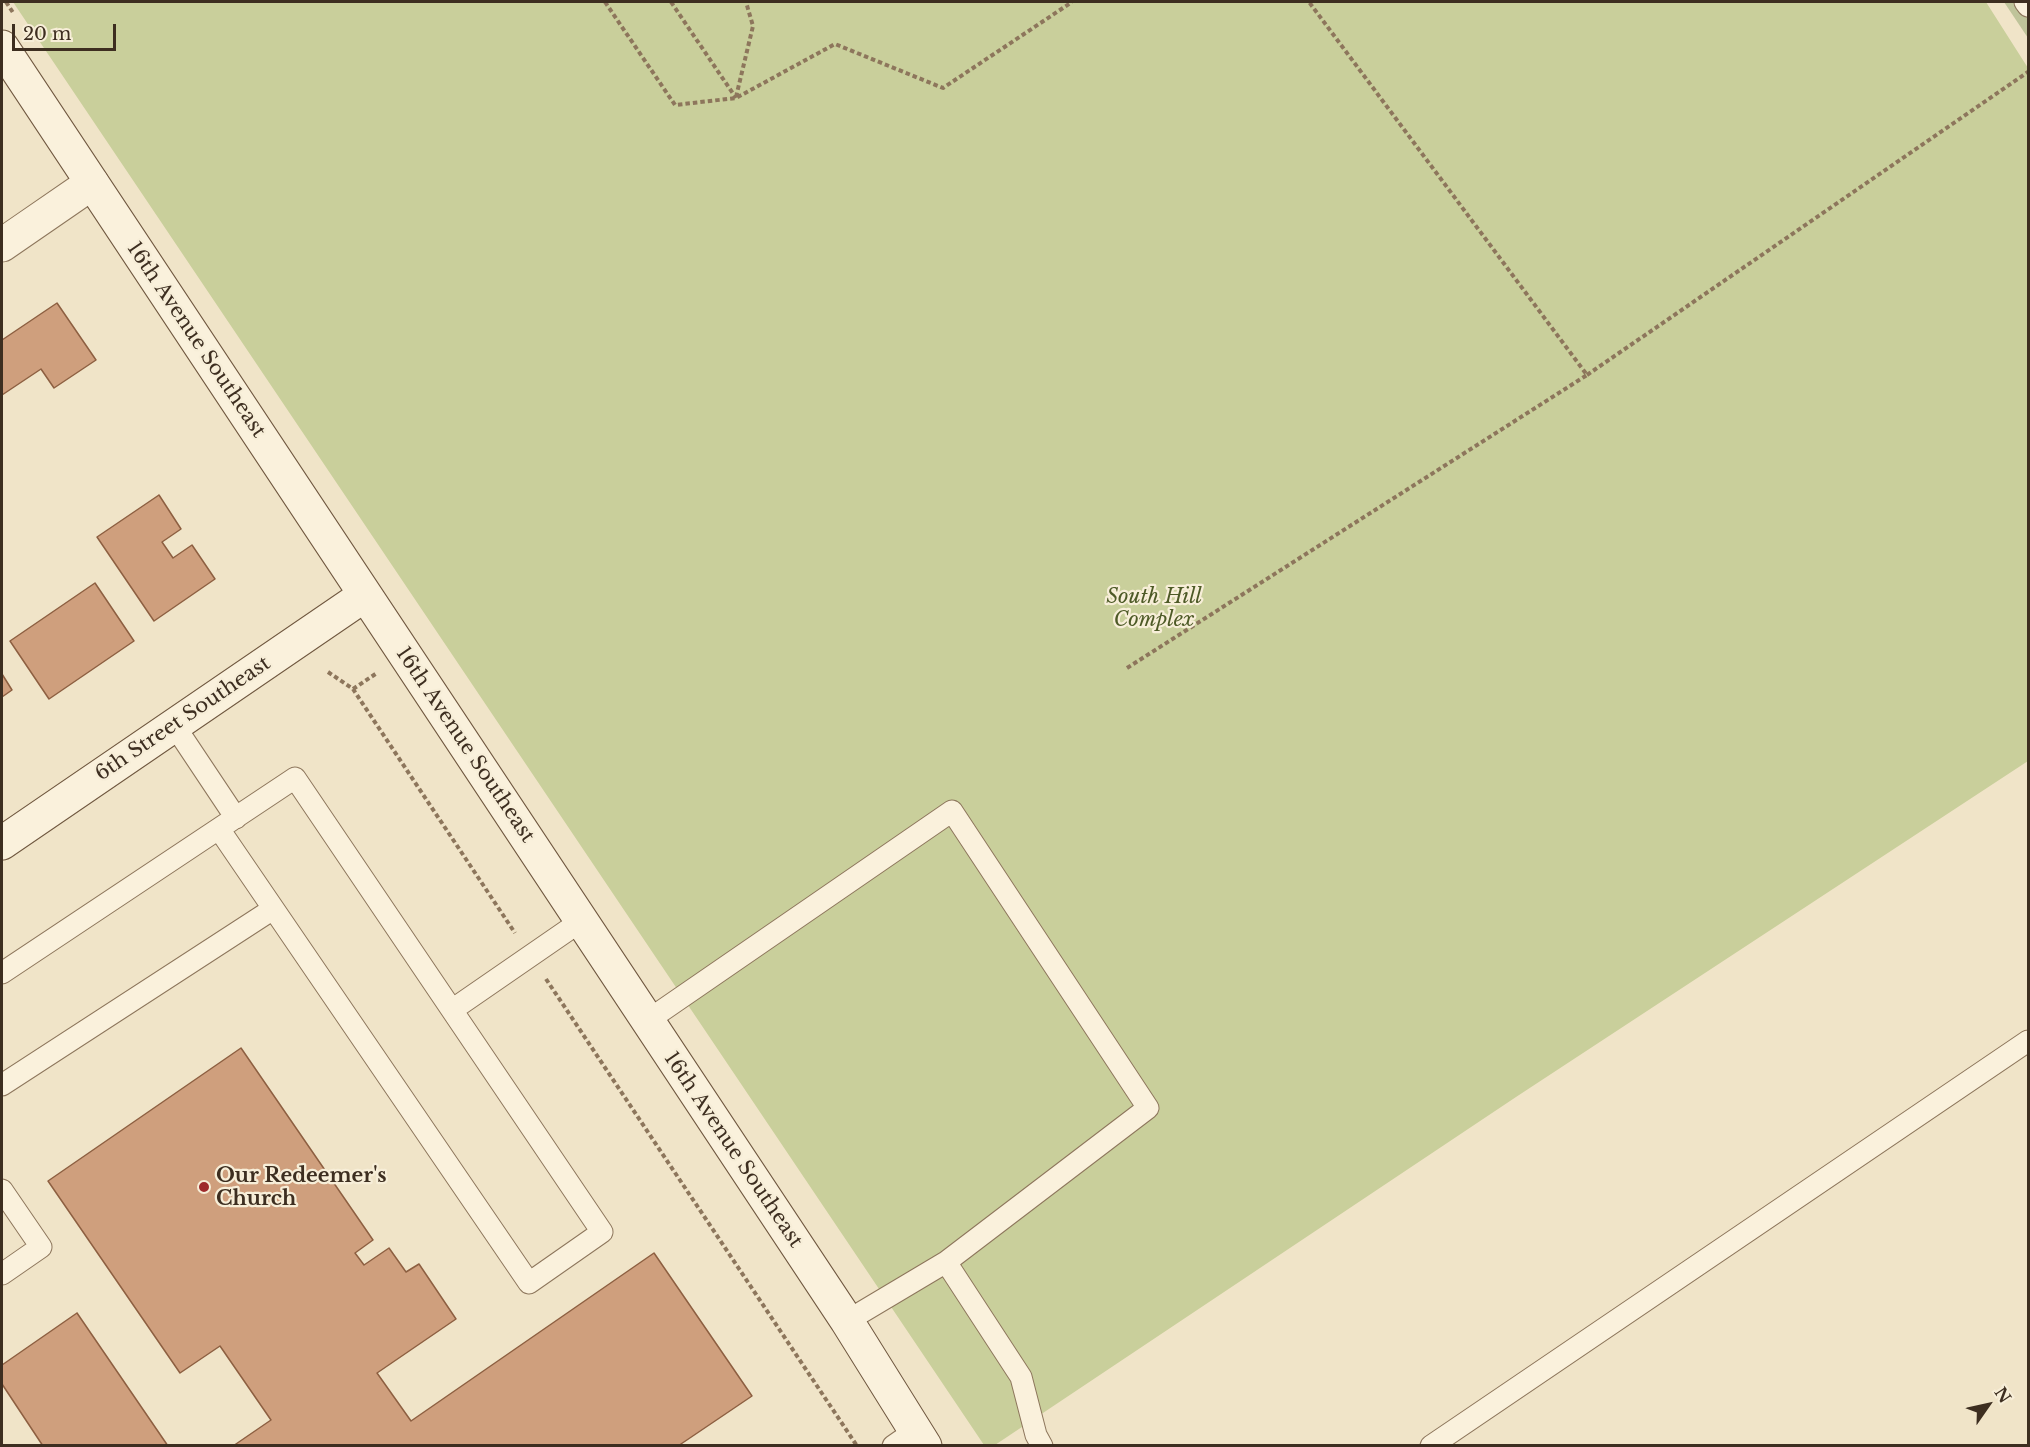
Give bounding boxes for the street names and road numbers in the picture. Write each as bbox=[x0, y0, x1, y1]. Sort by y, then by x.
street label: 16th Avenue Southeast bbox=[122, 238, 270, 442]
street label: 16th Avenue Southeast bbox=[391, 643, 539, 847]
street label: 6th Street Southeast bbox=[91, 652, 275, 786]
street label: 16th Avenue Southeast bbox=[659, 1048, 807, 1252]

